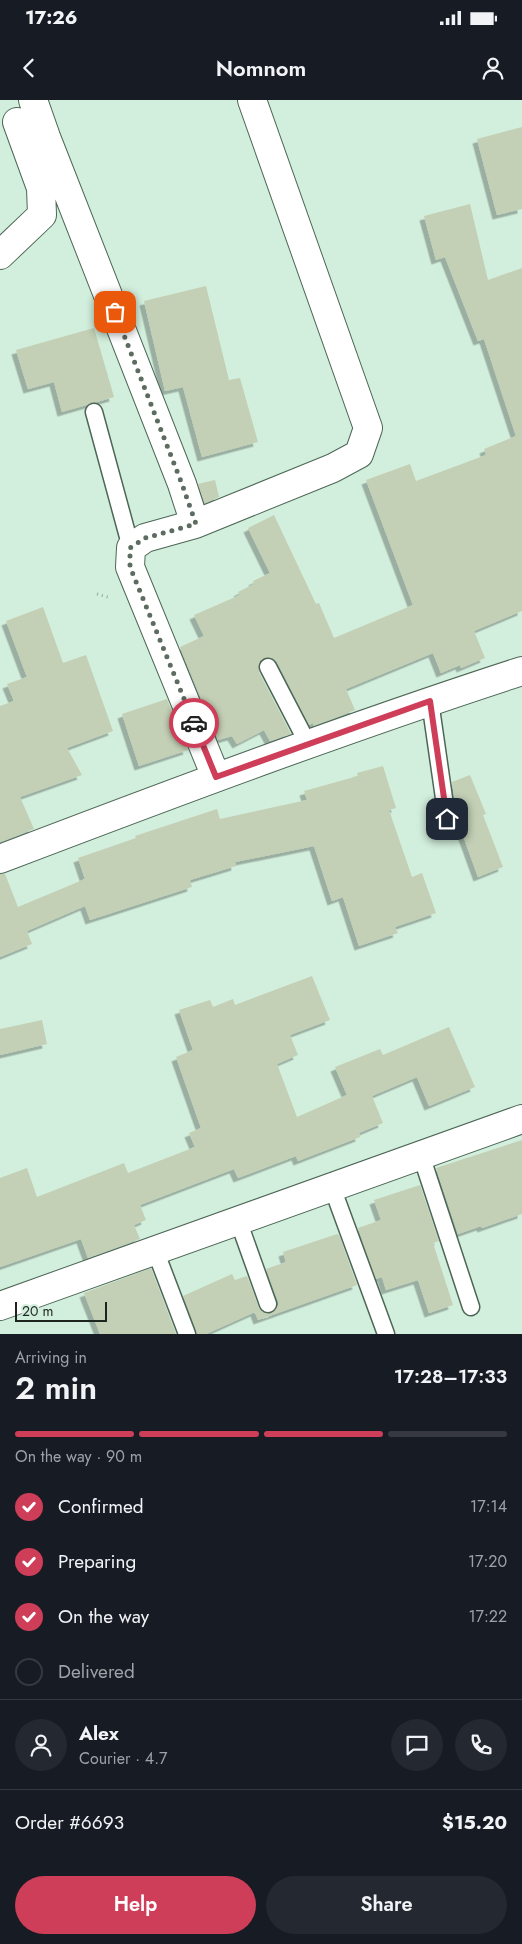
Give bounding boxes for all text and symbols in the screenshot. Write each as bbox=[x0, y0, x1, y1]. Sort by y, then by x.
text: 17:26 bbox=[25, 4, 77, 31]
text: Nomnom bbox=[216, 52, 306, 84]
icon: back bbox=[15, 54, 43, 82]
icon: person bbox=[479, 54, 507, 82]
pin bbox=[94, 291, 136, 333]
icon: bag bbox=[101, 298, 129, 326]
courier bbox=[169, 698, 219, 748]
icon: car bbox=[180, 709, 208, 737]
pin bbox=[426, 798, 468, 840]
icon: home bbox=[433, 805, 461, 833]
scale bar bbox=[15, 1299, 108, 1322]
text: 20 m bbox=[22, 1301, 54, 1321]
text: Arriving in bbox=[15, 1346, 87, 1369]
text: 17:28–17:33 bbox=[394, 1363, 507, 1390]
text: 2 min bbox=[15, 1365, 97, 1411]
text: On the way · 90 m bbox=[15, 1445, 142, 1468]
icon: check bbox=[15, 1493, 43, 1521]
text: Confirmed bbox=[58, 1493, 144, 1520]
text: 17:14 bbox=[470, 1495, 507, 1518]
icon: check bbox=[15, 1548, 43, 1576]
text: Preparing bbox=[58, 1548, 136, 1575]
text: 17:20 bbox=[468, 1550, 507, 1573]
icon: check bbox=[15, 1603, 43, 1631]
text: On the way bbox=[58, 1603, 149, 1630]
text: 17:22 bbox=[468, 1605, 507, 1628]
text: Delivered bbox=[58, 1658, 135, 1685]
button: person bbox=[15, 1719, 67, 1771]
button: chat bbox=[391, 1719, 443, 1771]
button: phone bbox=[455, 1719, 507, 1771]
text: Alex bbox=[79, 1720, 119, 1747]
text: Courier · 4.7 bbox=[79, 1747, 167, 1770]
text: Order #6693 bbox=[15, 1809, 124, 1836]
text: $15.20 bbox=[442, 1809, 507, 1836]
button: Help bbox=[15, 1876, 256, 1934]
button: Share bbox=[266, 1876, 507, 1934]

